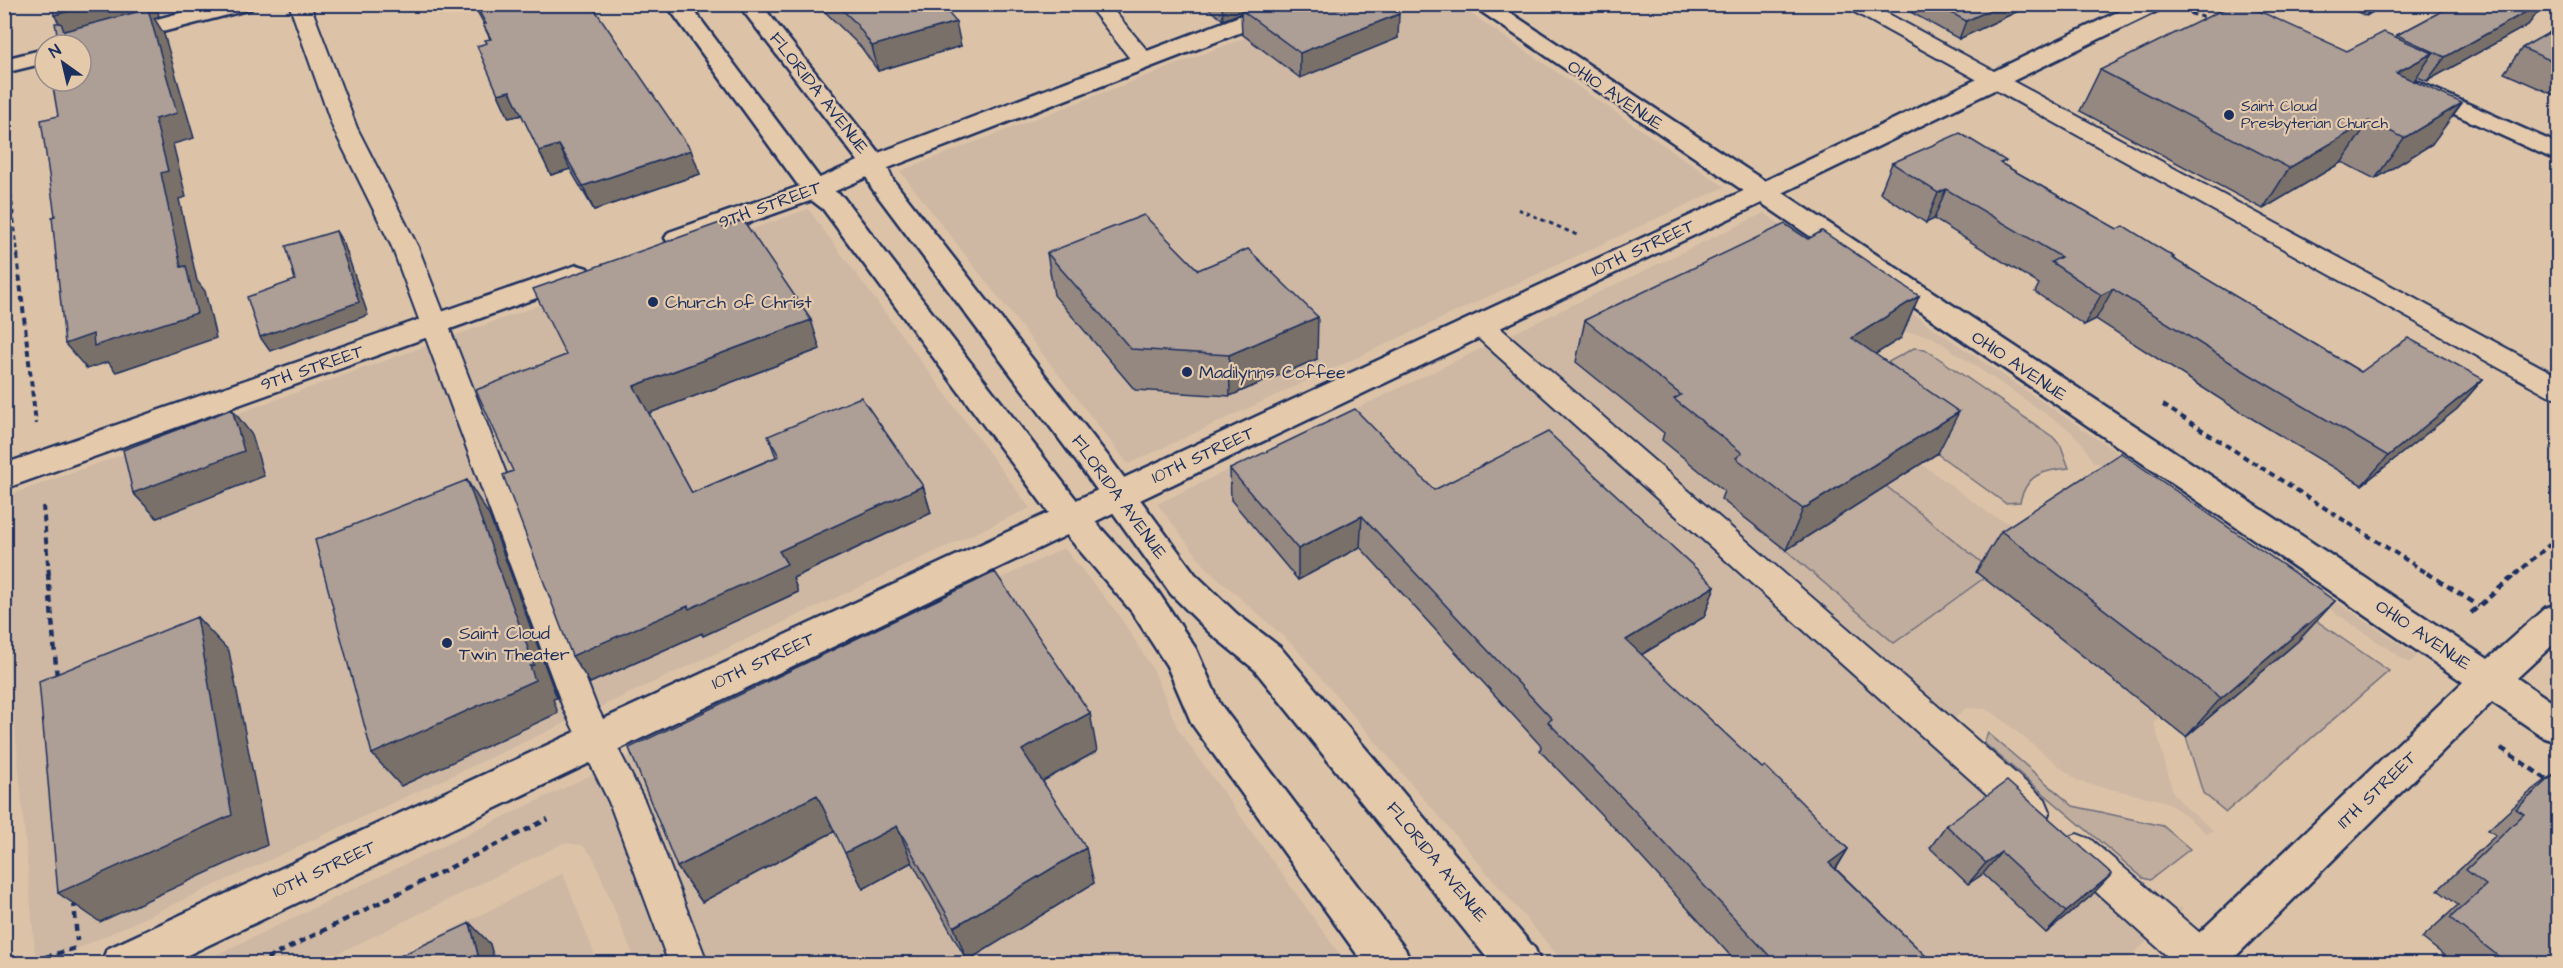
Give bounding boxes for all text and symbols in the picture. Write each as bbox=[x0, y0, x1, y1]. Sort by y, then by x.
street label: FLORIDA AVENUE bbox=[763, 27, 875, 159]
north arrow bbox=[33, 33, 93, 93]
text: N bbox=[45, 39, 65, 63]
street label: OHIO AVENUE bbox=[1562, 54, 1668, 136]
place label: Saint Cloud Presbyterian Church bbox=[2241, 96, 2388, 135]
marker: Saint Cloud Presbyterian Church bbox=[2222, 108, 2236, 122]
street label: 9TH STREET bbox=[715, 175, 826, 235]
street label: 10TH STREET bbox=[1587, 213, 1699, 283]
place label: Church of Christ bbox=[665, 290, 813, 315]
marker: Church of Christ bbox=[646, 295, 660, 309]
street label: OHIO AVENUE bbox=[1966, 325, 2072, 407]
street label: 9TH STREET bbox=[257, 338, 368, 397]
place label: Madilynns Coffee bbox=[1199, 360, 1346, 386]
marker: Madilynns Coffee bbox=[1180, 365, 1194, 379]
street label: 10TH STREET bbox=[1147, 420, 1259, 490]
street label: FLORIDA AVENUE bbox=[1065, 430, 1173, 565]
street label: OHIO AVENUE bbox=[2370, 594, 2476, 676]
place label: Saint Cloud Twin Theater bbox=[459, 621, 570, 667]
street label: 10TH STREET bbox=[707, 626, 819, 696]
marker: Saint Cloud Twin Theater bbox=[440, 636, 454, 650]
street label: 11TH STREET bbox=[2332, 745, 2423, 834]
street label: FLORIDA AVENUE bbox=[1381, 796, 1494, 928]
street label: 10TH STREET bbox=[268, 834, 380, 904]

